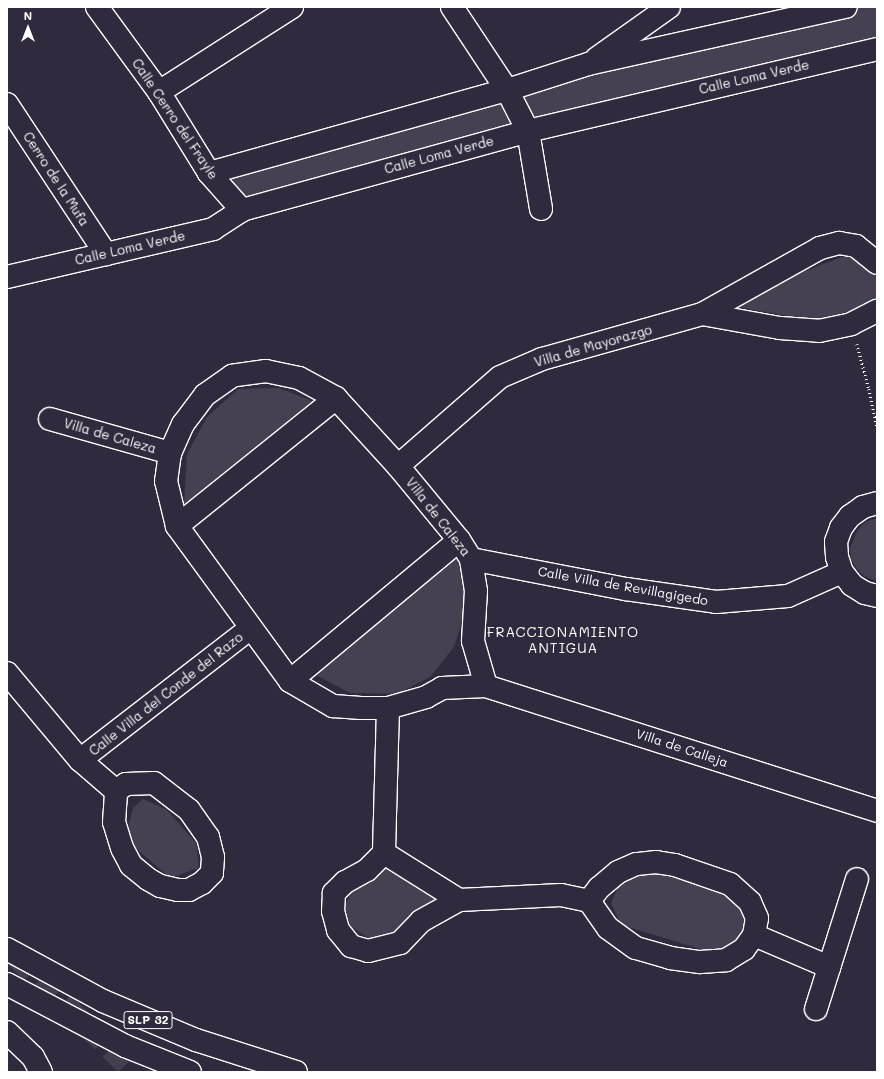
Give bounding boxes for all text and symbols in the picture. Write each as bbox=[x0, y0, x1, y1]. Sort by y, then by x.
north arrow bbox=[8, 8, 48, 48]
text: N bbox=[24, 8, 32, 23]
street label: Calle Cerro del Frayle bbox=[129, 56, 221, 182]
street label: Calle Loma Verde bbox=[697, 57, 811, 97]
street label: Cerro de la Mufa bbox=[20, 129, 92, 229]
street label: Calle Loma Verde bbox=[383, 133, 495, 177]
street label: Calle Loma Verde bbox=[73, 228, 187, 268]
street label: Villa de Mayorazgo bbox=[532, 322, 654, 370]
street label: Villa de Caleza bbox=[62, 415, 158, 457]
street label: Villa de Caleza bbox=[402, 475, 474, 559]
street label: Calle Villa de Revillagigedo bbox=[537, 563, 709, 609]
district label: FRACCIONAMIENTO ANTIGUA bbox=[487, 624, 639, 656]
street label: Calle Villa del Conde del Razo bbox=[86, 629, 246, 759]
street label: Villa de Calleja bbox=[634, 726, 730, 770]
road number: SLP 32 bbox=[123, 1010, 173, 1030]

